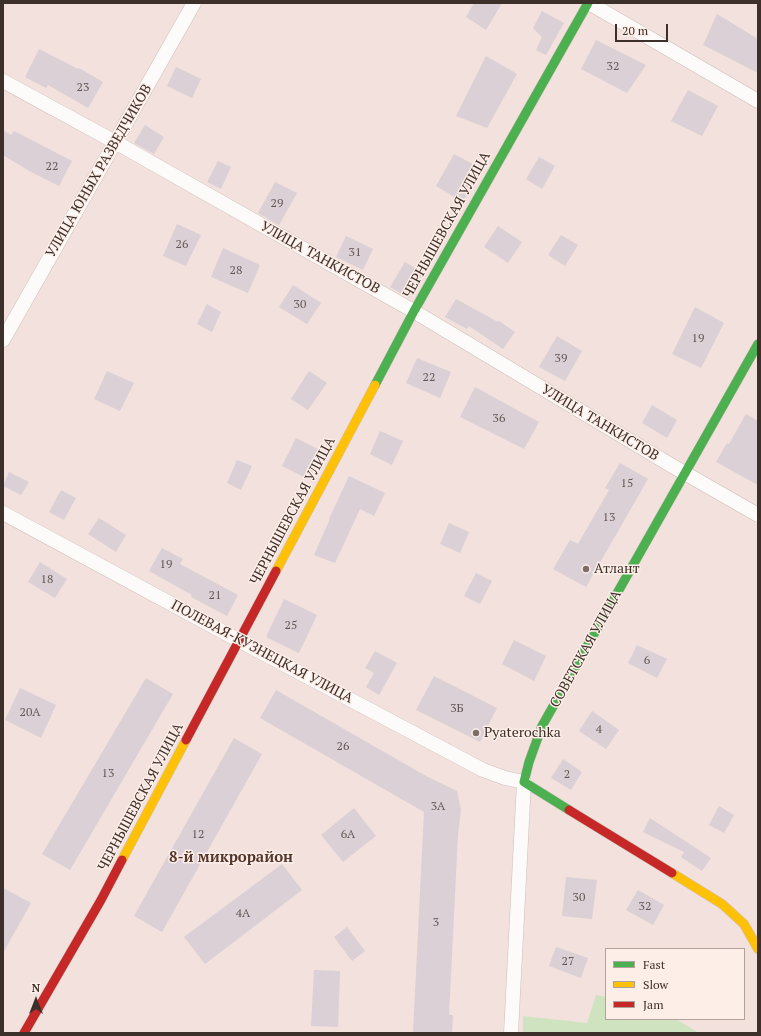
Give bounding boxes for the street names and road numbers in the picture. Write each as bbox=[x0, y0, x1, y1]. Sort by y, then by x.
street label: УЛИЦА ЮНЫХ РАЗВЕДЧИКОВ bbox=[42, 81, 156, 261]
street label: ЧЕРНЫШЕВСКАЯ УЛИЦА bbox=[400, 149, 494, 301]
street label: УЛИЦА ТАНКИСТОВ bbox=[257, 218, 383, 298]
street label: УЛИЦА ТАНКИСТОВ bbox=[538, 381, 662, 465]
street label: ЧЕРНЫШЕВСКАЯ УЛИЦА bbox=[247, 434, 339, 588]
street label: СОВЕТСКАЯ УЛИЦА bbox=[547, 587, 625, 711]
street label: ПОЛЕВАЯ-КУЗНЕЦКАЯ УЛИЦА bbox=[168, 597, 356, 707]
street label: ЧЕРНЫШЕВСКАЯ УЛИЦА bbox=[95, 720, 187, 874]

